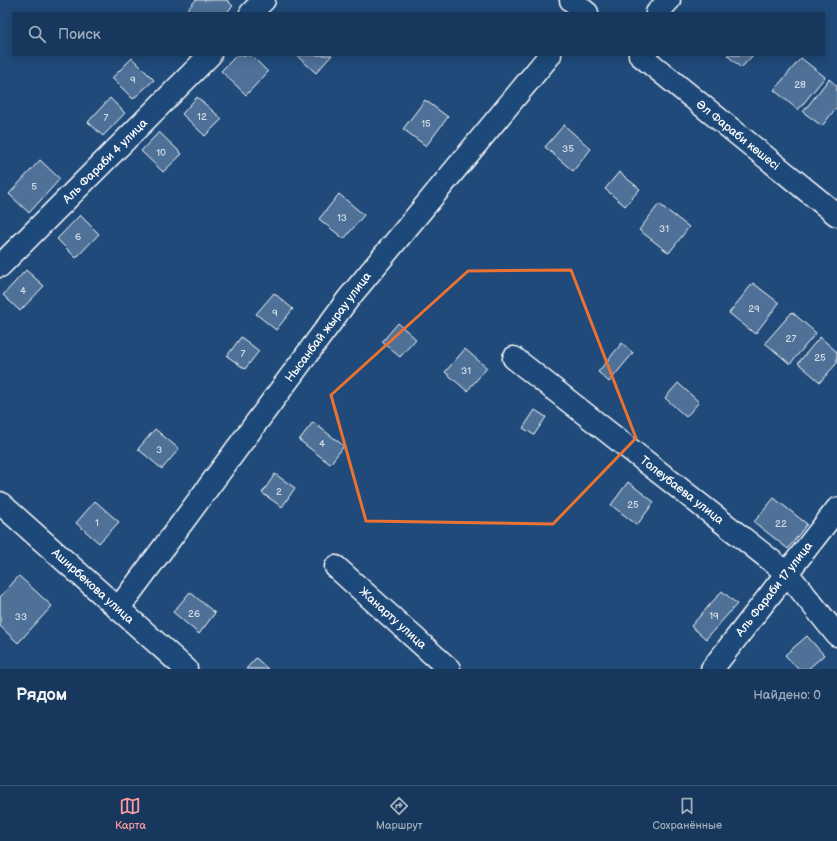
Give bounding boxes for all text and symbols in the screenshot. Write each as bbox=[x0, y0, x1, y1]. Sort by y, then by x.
search box bbox=[12, 12, 825, 56]
icon: search bbox=[26, 23, 48, 45]
text: Поиск bbox=[58, 25, 101, 44]
house number: 9 bbox=[130, 74, 136, 86]
house number: 28 bbox=[794, 79, 806, 91]
street label: Әл Фараби көшесі bbox=[693, 97, 783, 174]
house number: 12 bbox=[197, 111, 207, 123]
house number: 7 bbox=[104, 112, 109, 124]
street label: Аль Фараби 4 улица bbox=[59, 116, 151, 208]
house number: 15 bbox=[421, 118, 431, 130]
house number: 35 bbox=[562, 143, 574, 155]
house number: 10 bbox=[156, 147, 166, 159]
house number: 5 bbox=[31, 181, 37, 193]
house number: 13 bbox=[337, 212, 347, 224]
house number: 31 bbox=[659, 223, 669, 235]
house number: 6 bbox=[75, 231, 81, 243]
street label: Нысанбай жырау улица bbox=[282, 269, 375, 385]
house number: 4 bbox=[20, 285, 26, 297]
house number: 29 bbox=[748, 303, 760, 315]
house number: 9 bbox=[272, 307, 278, 319]
house number: 27 bbox=[786, 333, 796, 345]
house number: 7 bbox=[241, 348, 246, 360]
house number: 25 bbox=[814, 352, 826, 364]
house number: 31 bbox=[461, 365, 471, 377]
house number: 4 bbox=[319, 438, 325, 450]
house number: 3 bbox=[156, 444, 162, 456]
street label: Толеубаева улица bbox=[637, 453, 727, 528]
house number: 2 bbox=[276, 486, 282, 498]
house number: 25 bbox=[627, 499, 639, 511]
house number: 1 bbox=[95, 517, 99, 529]
house number: 22 bbox=[775, 518, 787, 530]
street label: Аль Фараби 17 улица bbox=[732, 539, 816, 641]
street label: Аширбекова улица bbox=[48, 545, 137, 627]
street label: Жанарту улица bbox=[356, 584, 429, 653]
house number: 26 bbox=[188, 608, 200, 620]
house number: 19 bbox=[709, 610, 719, 622]
house number: 33 bbox=[15, 611, 27, 623]
text: Рядом bbox=[16, 685, 67, 705]
text: Найдено: 0 bbox=[753, 687, 821, 703]
tab: Карта bbox=[115, 795, 146, 832]
tab: Маршрут bbox=[376, 795, 423, 832]
tab: Сохранённые bbox=[653, 795, 722, 832]

